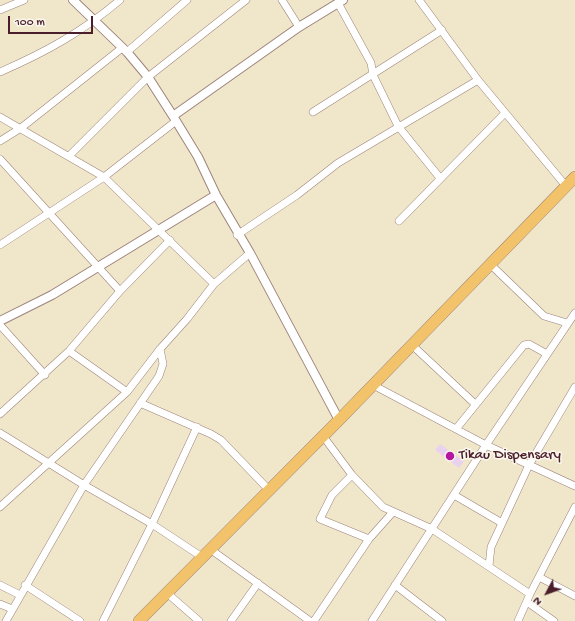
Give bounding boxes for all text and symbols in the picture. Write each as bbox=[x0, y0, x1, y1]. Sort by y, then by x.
scale bar bbox=[10, 8, 95, 34]
text: 100 m bbox=[15, 16, 45, 30]
place label: Tikau Dispensary bbox=[459, 447, 561, 465]
marker: Tikau Dispensary bbox=[444, 450, 456, 462]
north arrow bbox=[527, 573, 567, 613]
text: N bbox=[531, 594, 545, 608]

